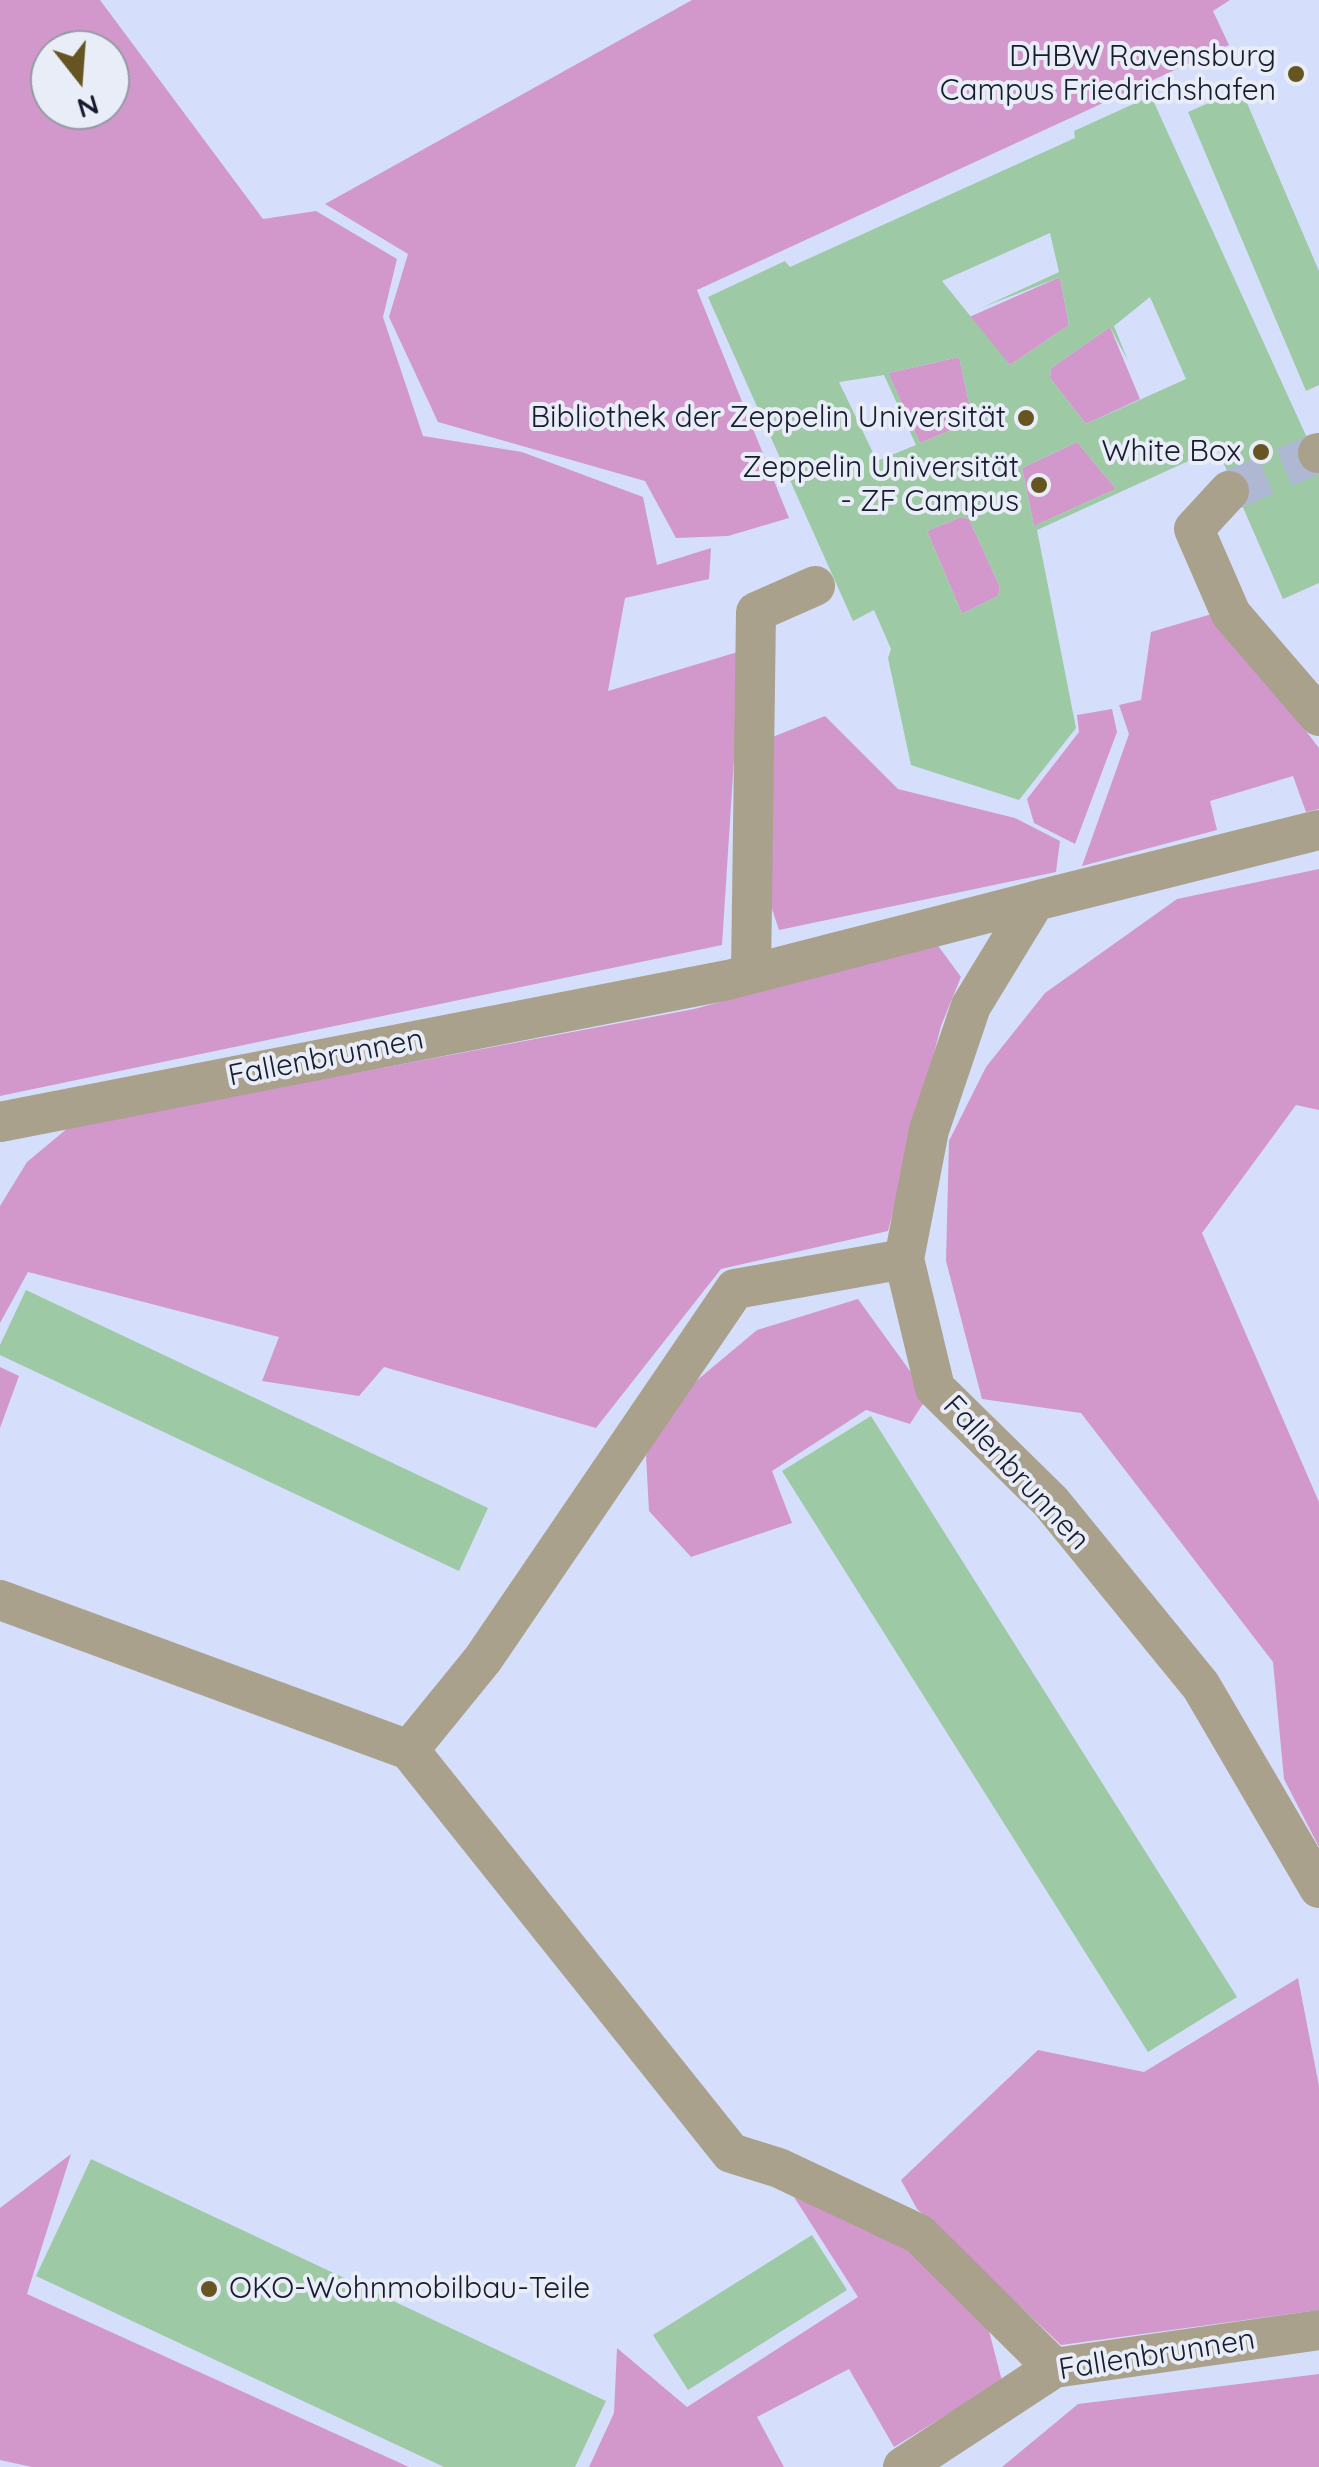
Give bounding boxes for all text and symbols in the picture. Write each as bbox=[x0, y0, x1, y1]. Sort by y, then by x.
north arrow bbox=[30, 30, 130, 130]
place label: DHBW Ravensburg Campus Friedrichshafen bbox=[940, 39, 1276, 110]
marker: DHBW Ravensburg Campus Friedrichshafen bbox=[1285, 63, 1307, 85]
text: N bbox=[73, 88, 103, 127]
place label: Bibliothek der Zeppelin Universität bbox=[531, 400, 1006, 436]
marker: Bibliothek der Zeppelin Universität bbox=[1015, 407, 1037, 429]
place label: White Box bbox=[1102, 434, 1241, 470]
marker: White Box bbox=[1250, 441, 1272, 463]
place label: Zeppelin Universität - ZF Campus bbox=[742, 450, 1019, 520]
marker: Zeppelin Universität - ZF Campus bbox=[1028, 474, 1050, 496]
street label: Fallenbrunnen bbox=[225, 1021, 427, 1095]
street label: Fallenbrunnen bbox=[935, 1388, 1097, 1558]
place label: OKO-Wohnmobilbau-Teile bbox=[229, 2271, 590, 2307]
marker: OKO-Wohnmobilbau-Teile bbox=[198, 2278, 220, 2300]
street label: Fallenbrunnen bbox=[1056, 2322, 1258, 2388]

